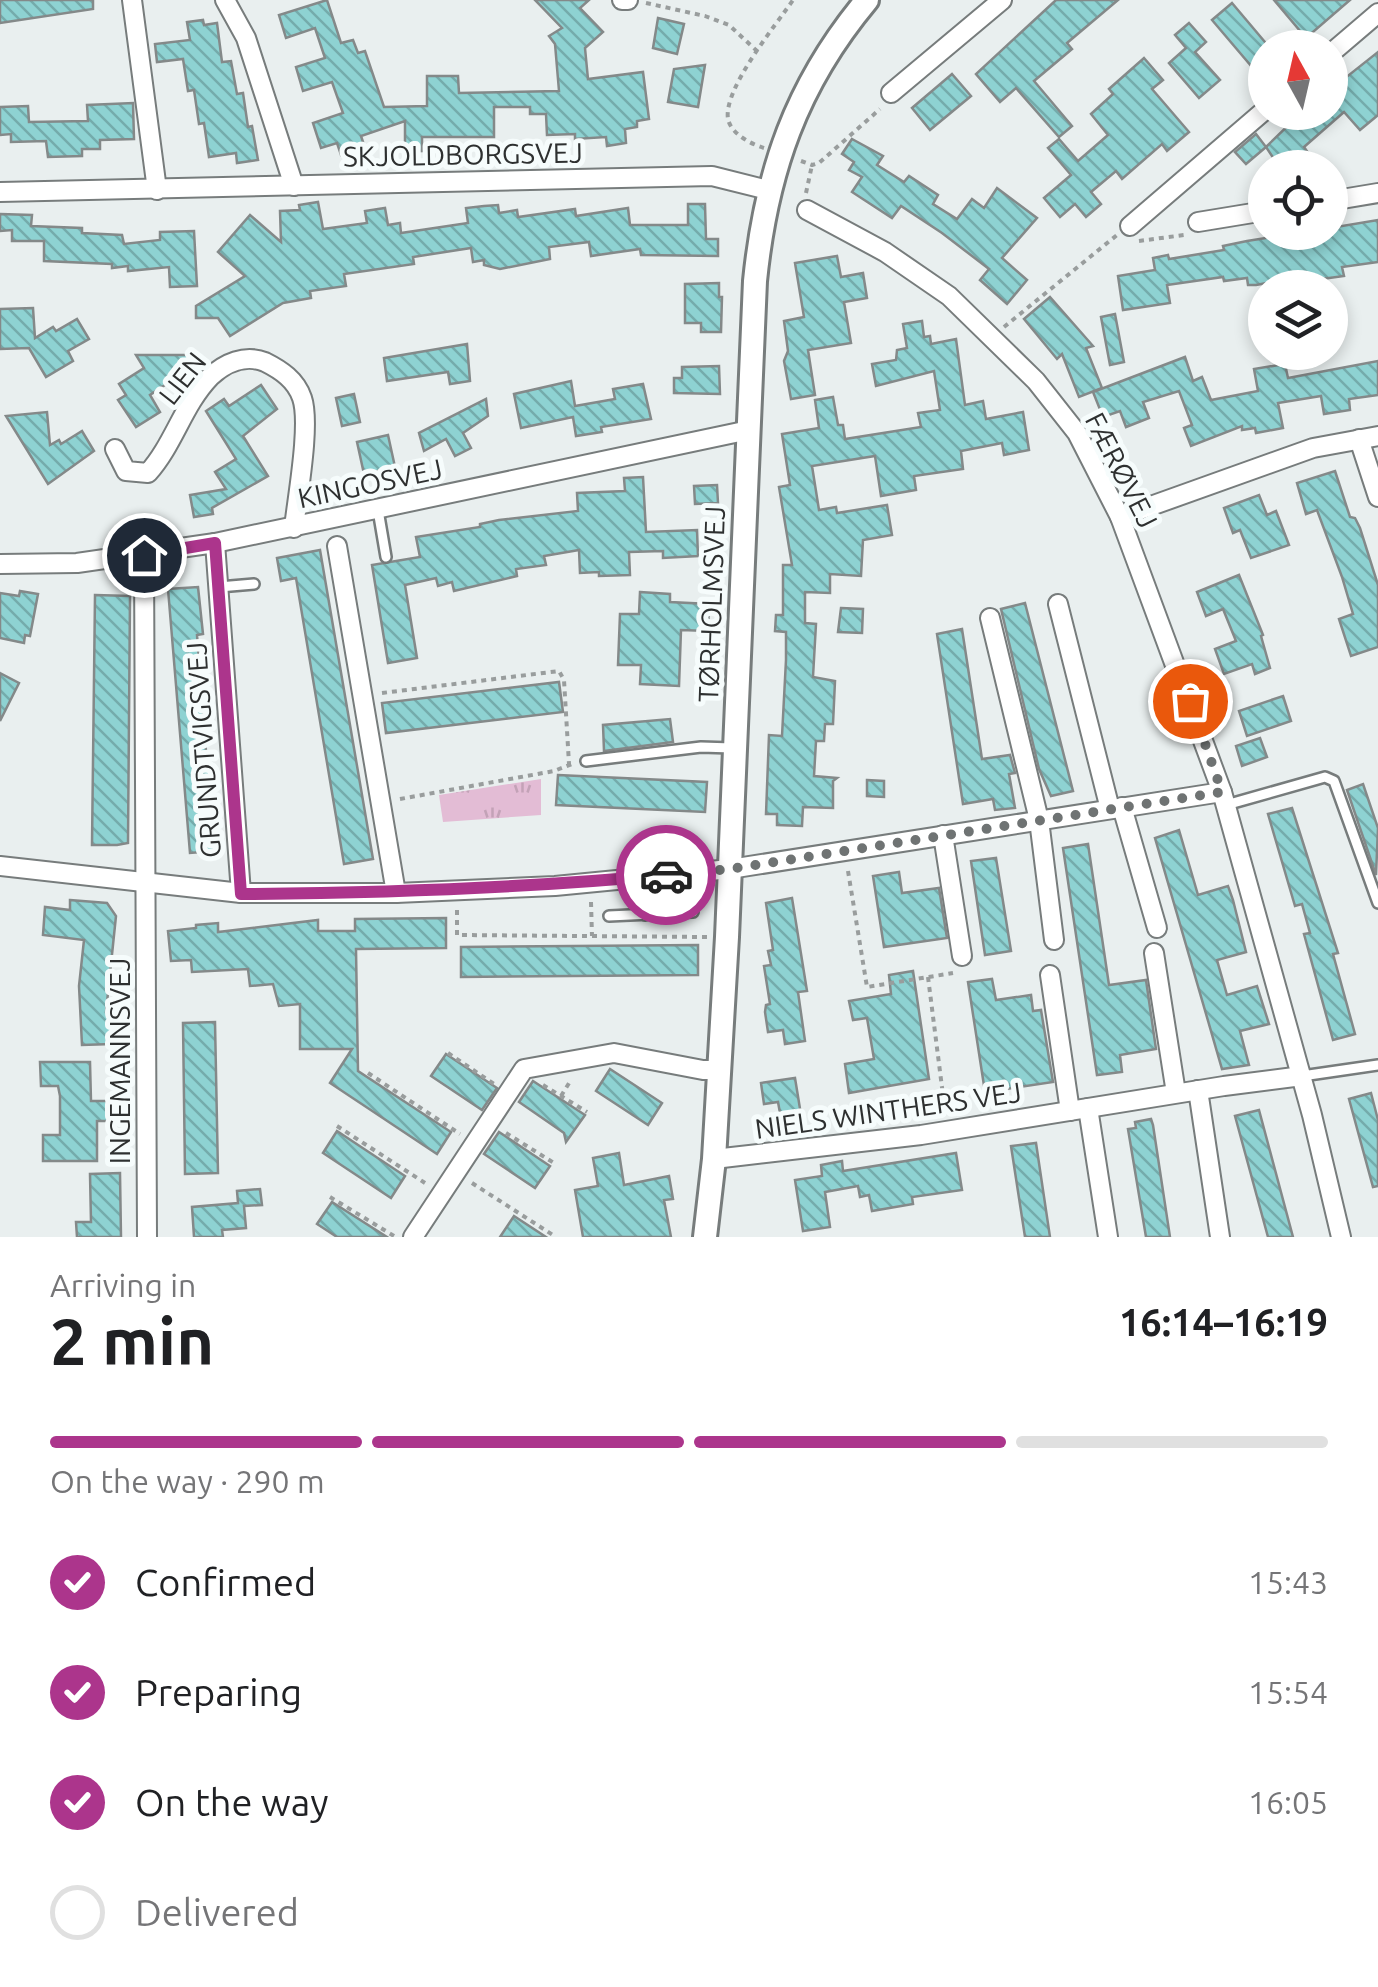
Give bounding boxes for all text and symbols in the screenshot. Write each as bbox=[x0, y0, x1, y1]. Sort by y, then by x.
north arrow bbox=[1248, 30, 1348, 130]
map controls bbox=[1248, 30, 1348, 370]
street label: SKJOLDBORGSVEJ bbox=[343, 136, 583, 172]
button: locate bbox=[1248, 150, 1348, 250]
button: layers bbox=[1248, 270, 1348, 370]
street label: LIEN bbox=[152, 346, 212, 410]
street label: FÆRØVEJ bbox=[1080, 407, 1164, 533]
street label: KINGOSVEJ bbox=[295, 453, 445, 513]
street label: TØRHOLMSVEJ bbox=[692, 505, 730, 703]
pin bbox=[102, 513, 187, 598]
icon: home bbox=[117, 528, 172, 583]
street label: GRUNDTVIGSVEJ bbox=[180, 641, 226, 859]
pin bbox=[1148, 659, 1233, 744]
icon: bag bbox=[1163, 674, 1218, 729]
courier bbox=[616, 825, 716, 925]
icon: car bbox=[639, 848, 694, 903]
street label: INGEMANNSVEJ bbox=[104, 958, 135, 1164]
street label: NIELS WINTHERS VEJ bbox=[753, 1076, 1023, 1144]
text: Arriving in bbox=[50, 1267, 196, 1303]
text: 16:14–16:19 bbox=[1119, 1301, 1328, 1343]
text: 2 min bbox=[50, 1304, 214, 1377]
text: On the way · 290 m bbox=[50, 1463, 325, 1499]
icon: check bbox=[50, 1555, 105, 1610]
text: Confirmed bbox=[135, 1561, 316, 1603]
text: 15:43 bbox=[1248, 1564, 1328, 1600]
icon: check bbox=[50, 1665, 105, 1720]
text: Preparing bbox=[135, 1671, 302, 1713]
text: 15:54 bbox=[1248, 1674, 1328, 1710]
icon: check bbox=[50, 1775, 105, 1830]
text: On the way bbox=[135, 1781, 328, 1823]
text: 16:05 bbox=[1248, 1784, 1328, 1820]
text: Delivered bbox=[135, 1891, 299, 1933]

